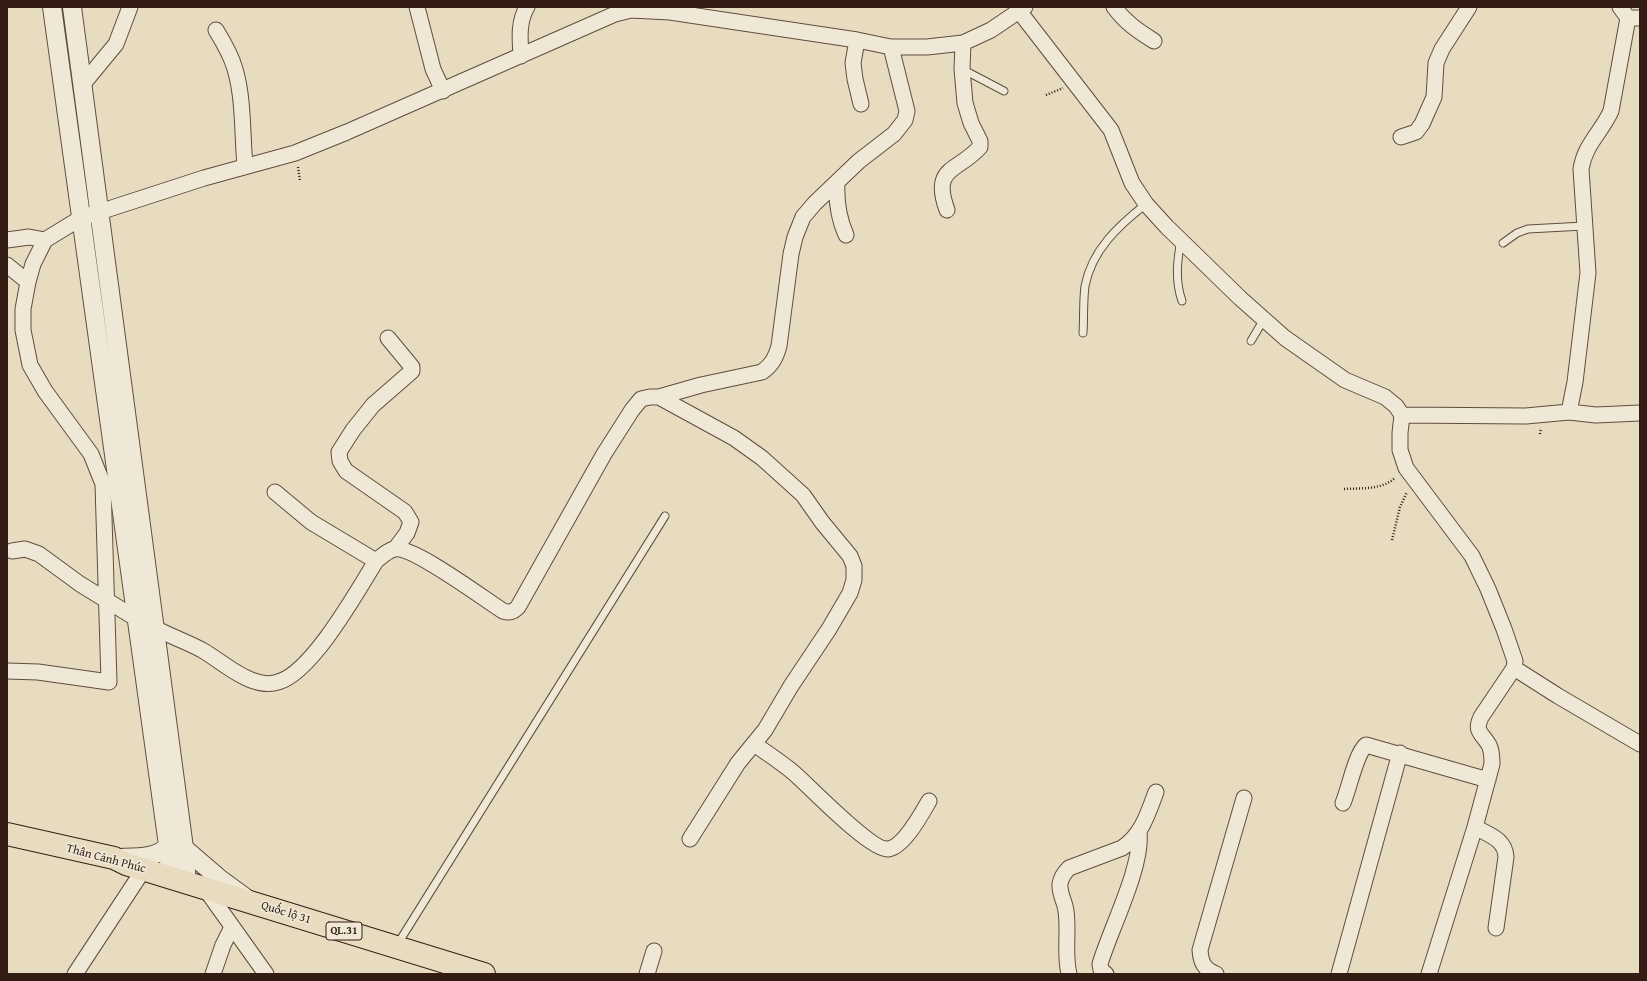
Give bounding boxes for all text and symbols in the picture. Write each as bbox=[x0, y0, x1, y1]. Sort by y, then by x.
street label: Thân Cảnh Phúc bbox=[65, 841, 147, 877]
street label: Quốc lộ 31 bbox=[259, 899, 313, 927]
road number: QL.31 bbox=[326, 922, 362, 940]

